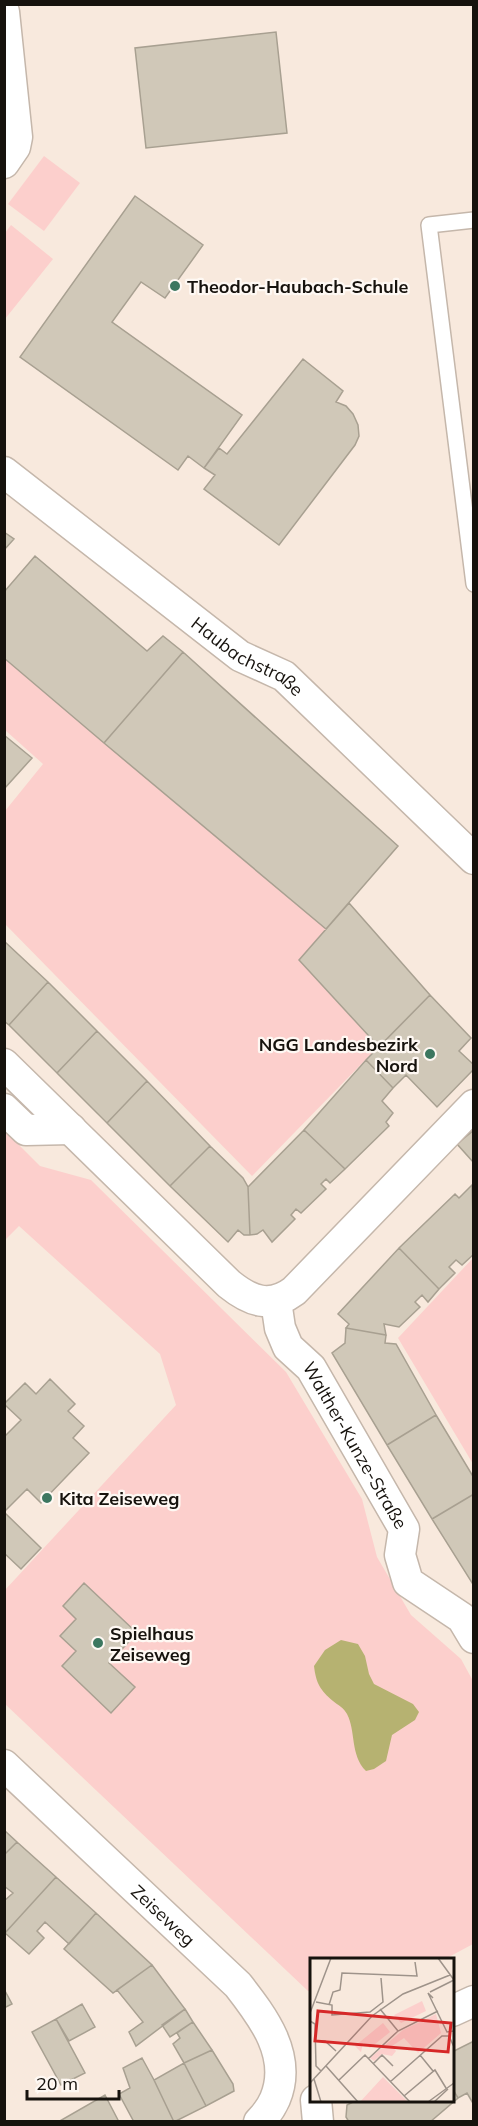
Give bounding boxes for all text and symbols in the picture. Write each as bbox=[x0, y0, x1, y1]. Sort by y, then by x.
place label: Theodor-Haubach-Schule bbox=[187, 275, 408, 298]
marker: Theodor-Haubach-Schule bbox=[168, 279, 182, 293]
street label: Haubachstraße bbox=[187, 611, 309, 700]
place label: NGG Landesbezirk Nord bbox=[259, 1033, 419, 1077]
marker: NGG Landesbezirk Nord bbox=[423, 1047, 437, 1061]
street label: Walther-Kunze-Straße bbox=[298, 1357, 413, 1533]
place label: Kita Zeiseweg bbox=[59, 1487, 179, 1510]
marker: Kita Zeiseweg bbox=[40, 1491, 54, 1505]
place label: Spielhaus Zeiseweg bbox=[110, 1622, 194, 1666]
marker: Spielhaus Zeiseweg bbox=[91, 1636, 105, 1650]
street label: Zeiseweg bbox=[127, 1879, 200, 1951]
inset map bbox=[310, 1958, 454, 2102]
scale bar bbox=[27, 2063, 118, 2101]
text: 20 m bbox=[36, 2072, 78, 2095]

